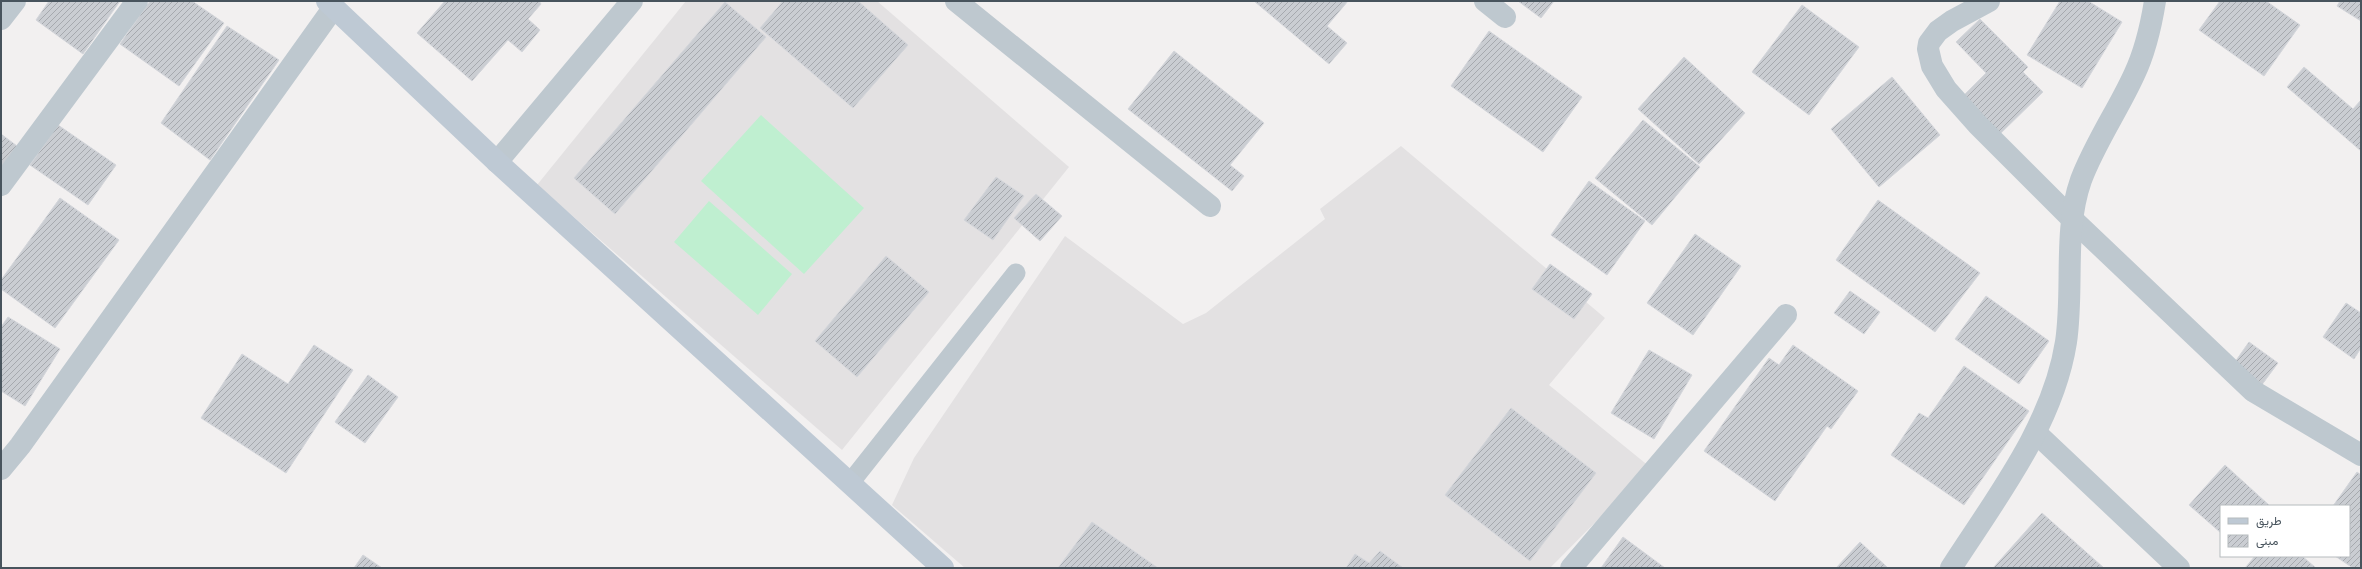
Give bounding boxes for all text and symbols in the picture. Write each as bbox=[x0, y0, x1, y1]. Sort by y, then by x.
legend bbox=[2220, 505, 2350, 557]
text: طريق bbox=[2256, 513, 2282, 529]
text: مبنى bbox=[2256, 533, 2278, 549]

